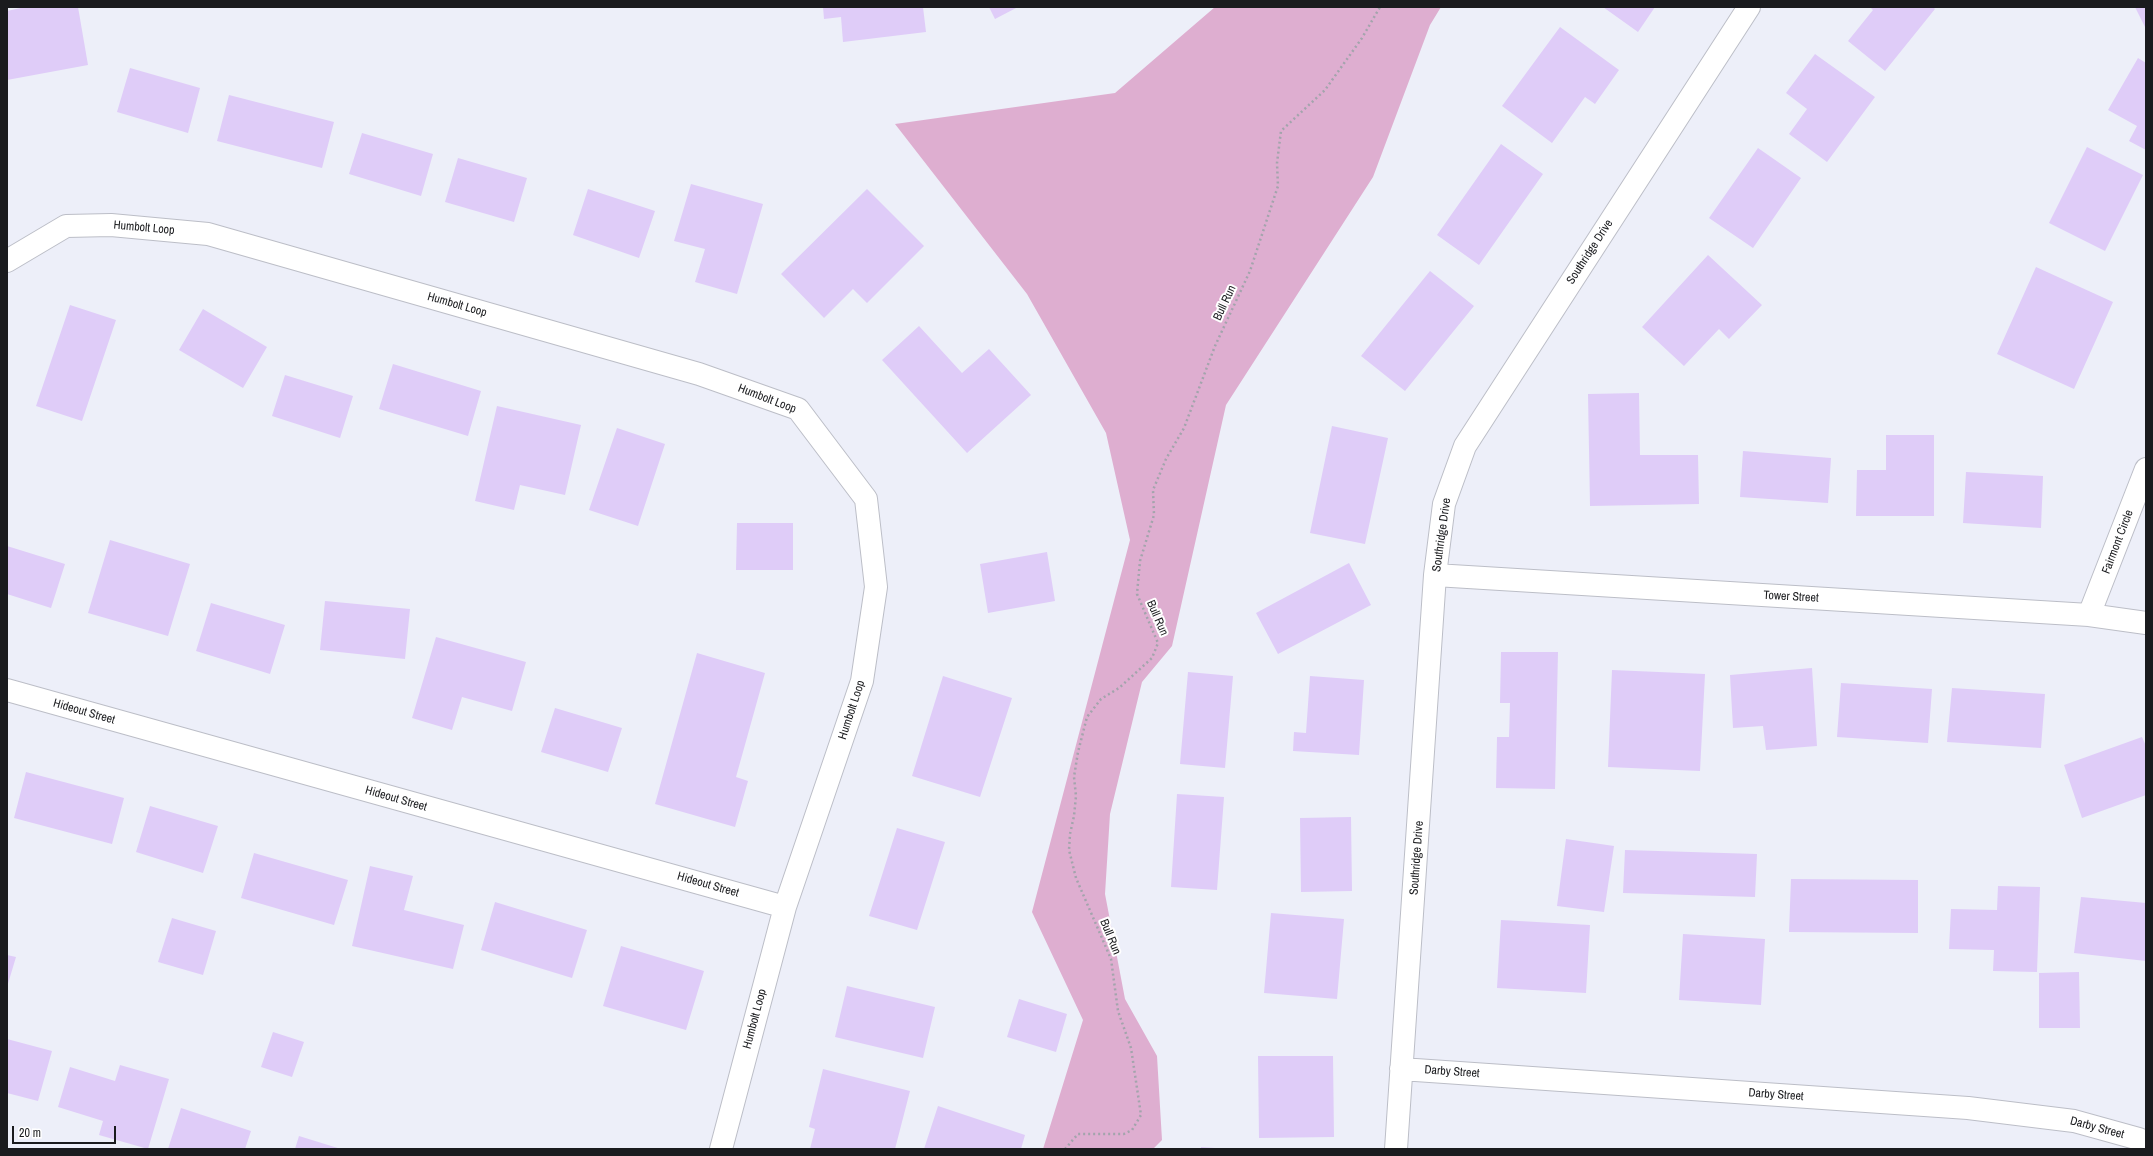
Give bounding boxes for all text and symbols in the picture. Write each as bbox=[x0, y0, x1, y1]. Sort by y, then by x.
street label: Southridge Drive bbox=[1564, 217, 1616, 287]
street label: Humbolt Loop bbox=[113, 218, 175, 238]
street label: Bull Run bbox=[1211, 283, 1239, 323]
street label: Humbolt Loop bbox=[426, 290, 488, 320]
street label: Humbolt Loop bbox=[736, 381, 798, 417]
street label: Southridge Drive bbox=[1430, 497, 1454, 573]
street label: Fairmont Circle bbox=[2099, 508, 2137, 576]
street label: Tower Street bbox=[1763, 588, 1819, 606]
street label: Bull Run bbox=[1143, 598, 1171, 638]
street label: Humbolt Loop bbox=[836, 679, 868, 741]
street label: Hideout Street bbox=[52, 696, 116, 728]
street label: Hideout Street bbox=[364, 783, 428, 815]
street label: Southridge Drive bbox=[1407, 820, 1427, 896]
street label: Hideout Street bbox=[676, 869, 740, 901]
street label: Bull Run bbox=[1096, 917, 1124, 957]
street label: Humbolt Loop bbox=[740, 988, 770, 1050]
street label: Darby Street bbox=[1424, 1063, 1480, 1081]
street label: Darby Street bbox=[1748, 1086, 1804, 1104]
street label: Darby Street bbox=[2068, 1114, 2126, 1142]
scale bar bbox=[14, 1118, 118, 1144]
text: 20 m bbox=[19, 1125, 41, 1141]

